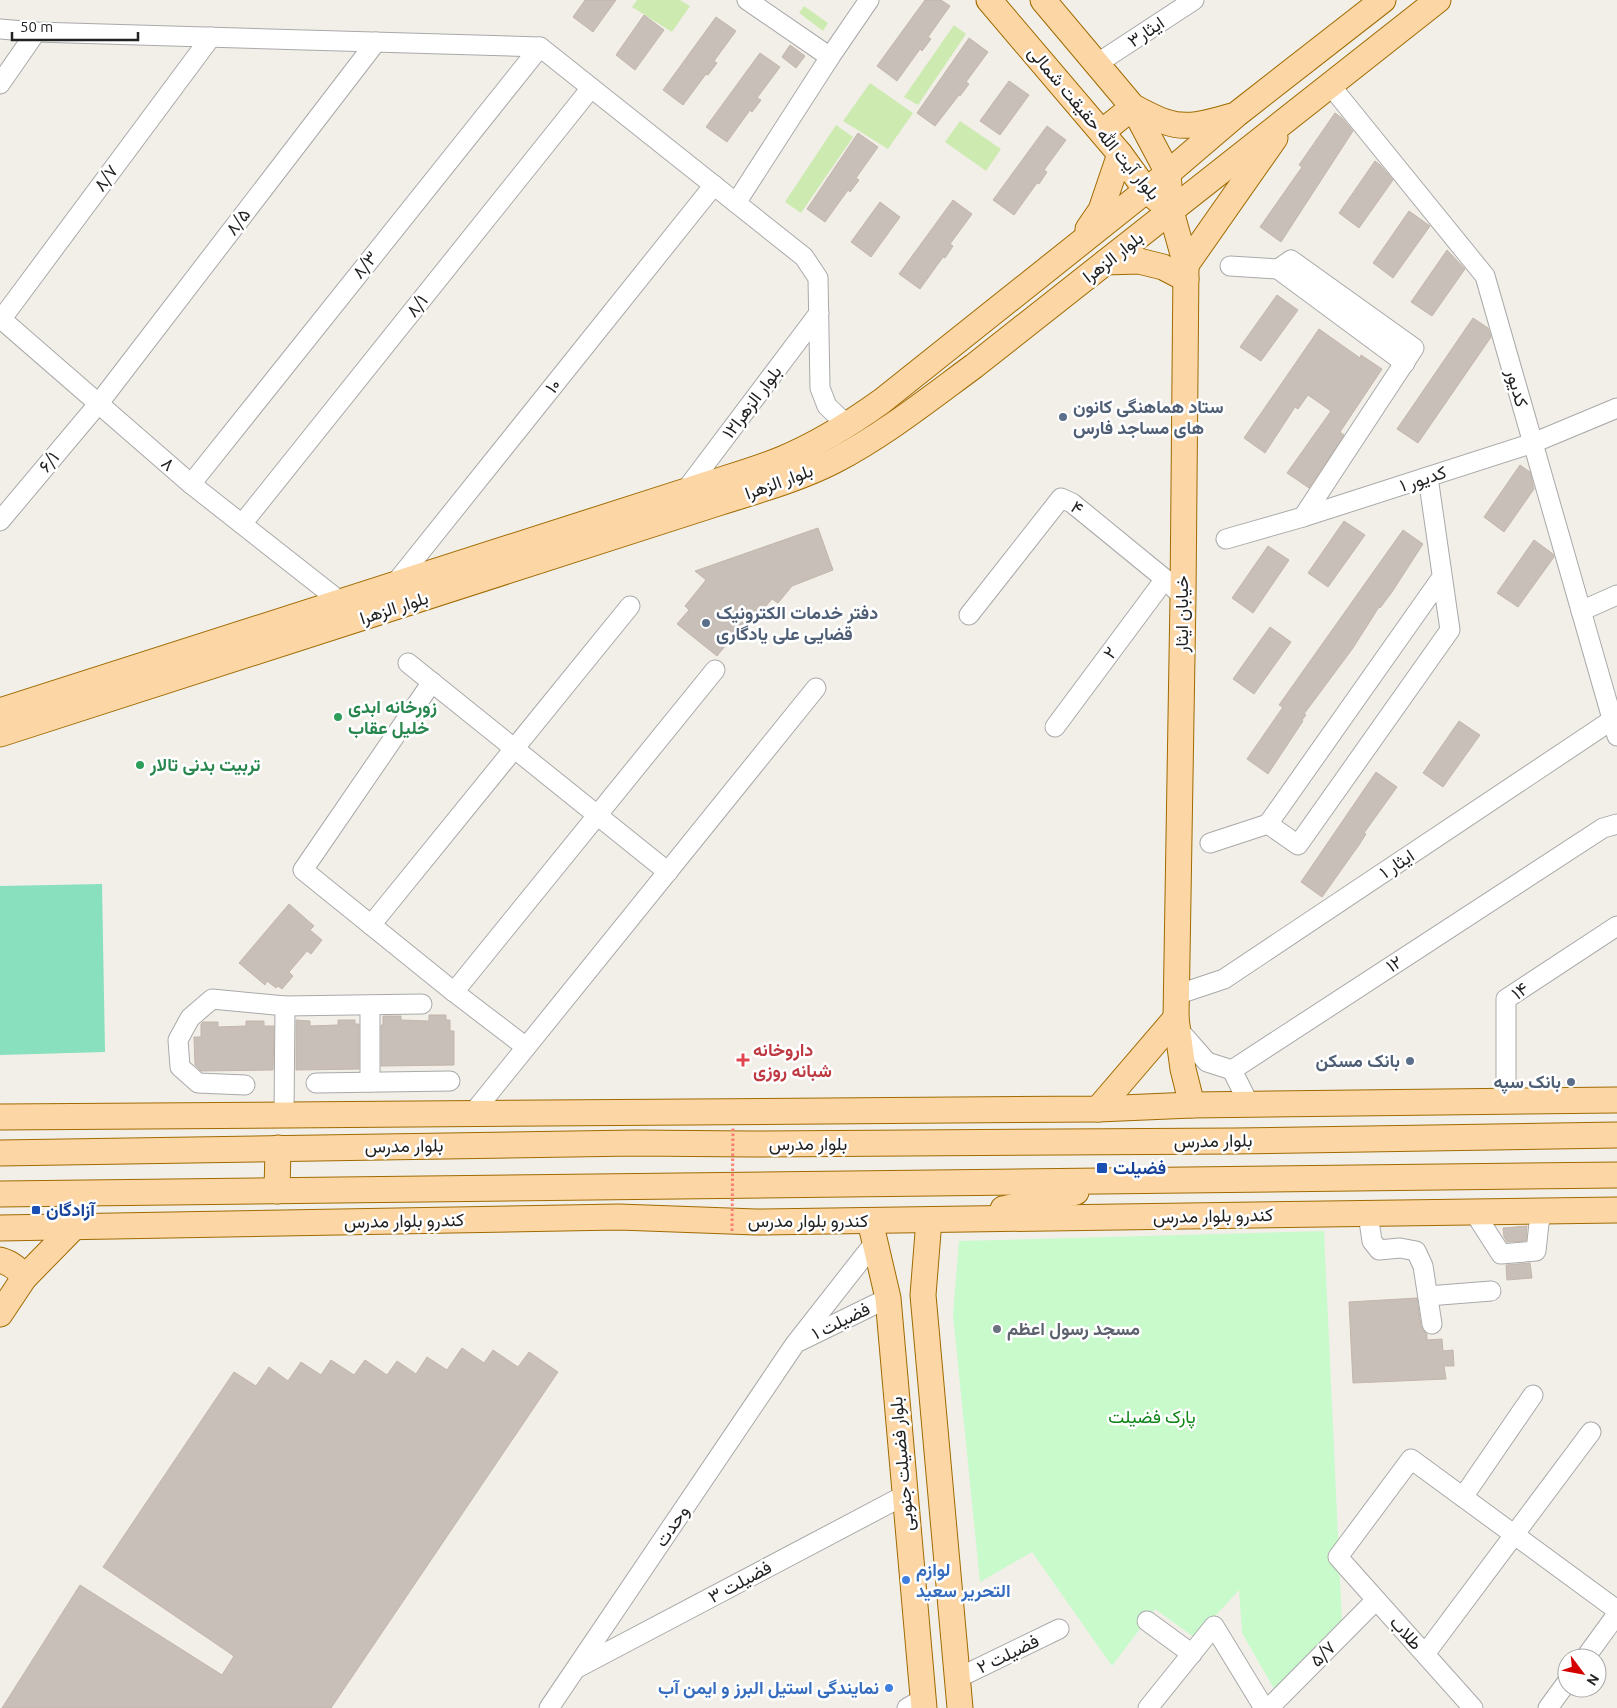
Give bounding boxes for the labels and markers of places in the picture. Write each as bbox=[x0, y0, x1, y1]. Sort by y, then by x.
place label: ستاد هماهنگی کانون های مساجد فارس bbox=[1073, 396, 1224, 439]
marker: ستاد هماهنگی کانون های مساجد فارس bbox=[1057, 411, 1069, 423]
place label: دفتر خدمات الکترونیک قضایی علی یادگاری bbox=[716, 602, 878, 645]
marker: دفتر خدمات الکترونیک قضایی علی یادگاری bbox=[700, 617, 712, 629]
place label: زورخانه ابدی خلیل عقاب bbox=[348, 696, 437, 739]
marker: زورخانه ابدی خلیل عقاب bbox=[332, 711, 344, 723]
place label: تربیت بدنی تالار bbox=[149, 754, 261, 776]
marker: تربیت بدنی تالار bbox=[134, 759, 146, 771]
place label: داروخانه شبانه روزی bbox=[753, 1039, 832, 1082]
place label: بانک مسکن bbox=[1316, 1050, 1400, 1072]
marker: داروخانه شبانه روزی bbox=[737, 1054, 749, 1066]
marker: بانک مسکن bbox=[1404, 1055, 1416, 1067]
place label: بانک سپه bbox=[1493, 1071, 1561, 1094]
marker: بانک سپه bbox=[1565, 1076, 1577, 1088]
place label: فضیلت bbox=[1113, 1157, 1166, 1179]
marker: فضیلت bbox=[1095, 1161, 1109, 1175]
place label: آزادگان bbox=[46, 1199, 96, 1221]
marker: آزادگان bbox=[30, 1204, 42, 1216]
place label: مسجد رسول اعظم bbox=[1007, 1318, 1140, 1341]
marker: مسجد رسول اعظم bbox=[991, 1323, 1003, 1335]
place label: لوازم التحریر سعید bbox=[916, 1559, 1011, 1602]
marker: لوازم التحریر سعید bbox=[900, 1574, 912, 1586]
place label: نمایندگی استيل البرز و ایمن آب bbox=[658, 1677, 879, 1699]
marker: نمایندگی استيل البرز و ایمن آب bbox=[883, 1682, 895, 1694]

